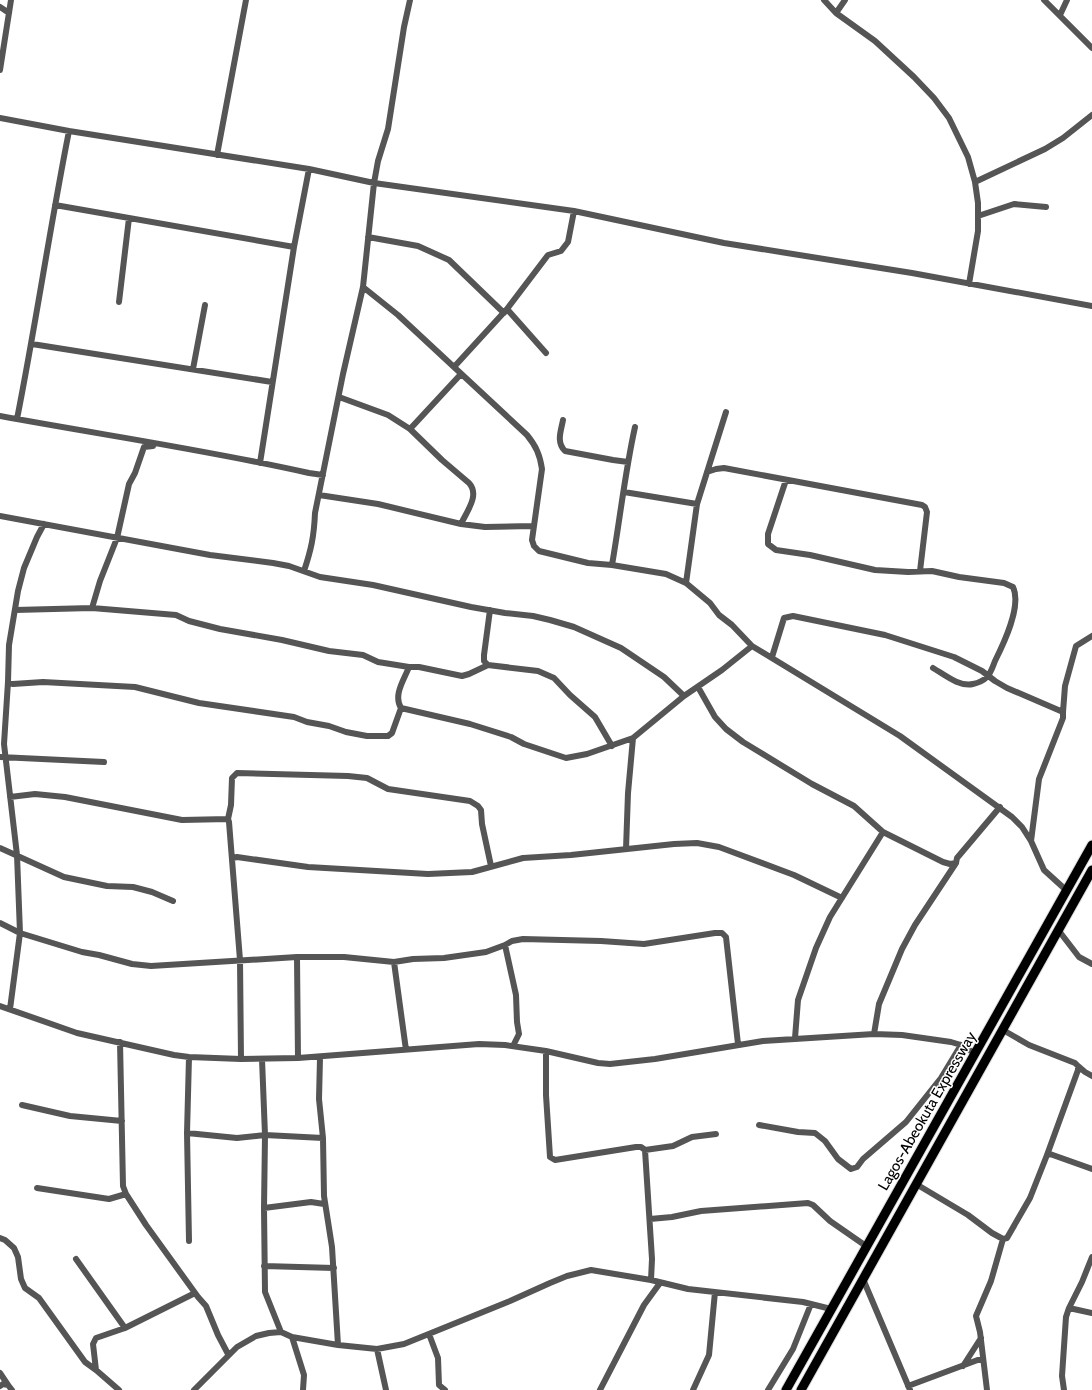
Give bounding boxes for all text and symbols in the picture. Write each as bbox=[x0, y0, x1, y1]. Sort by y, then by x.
street label: Lagos-Abeokuta Expressway bbox=[874, 1028, 980, 1194]

